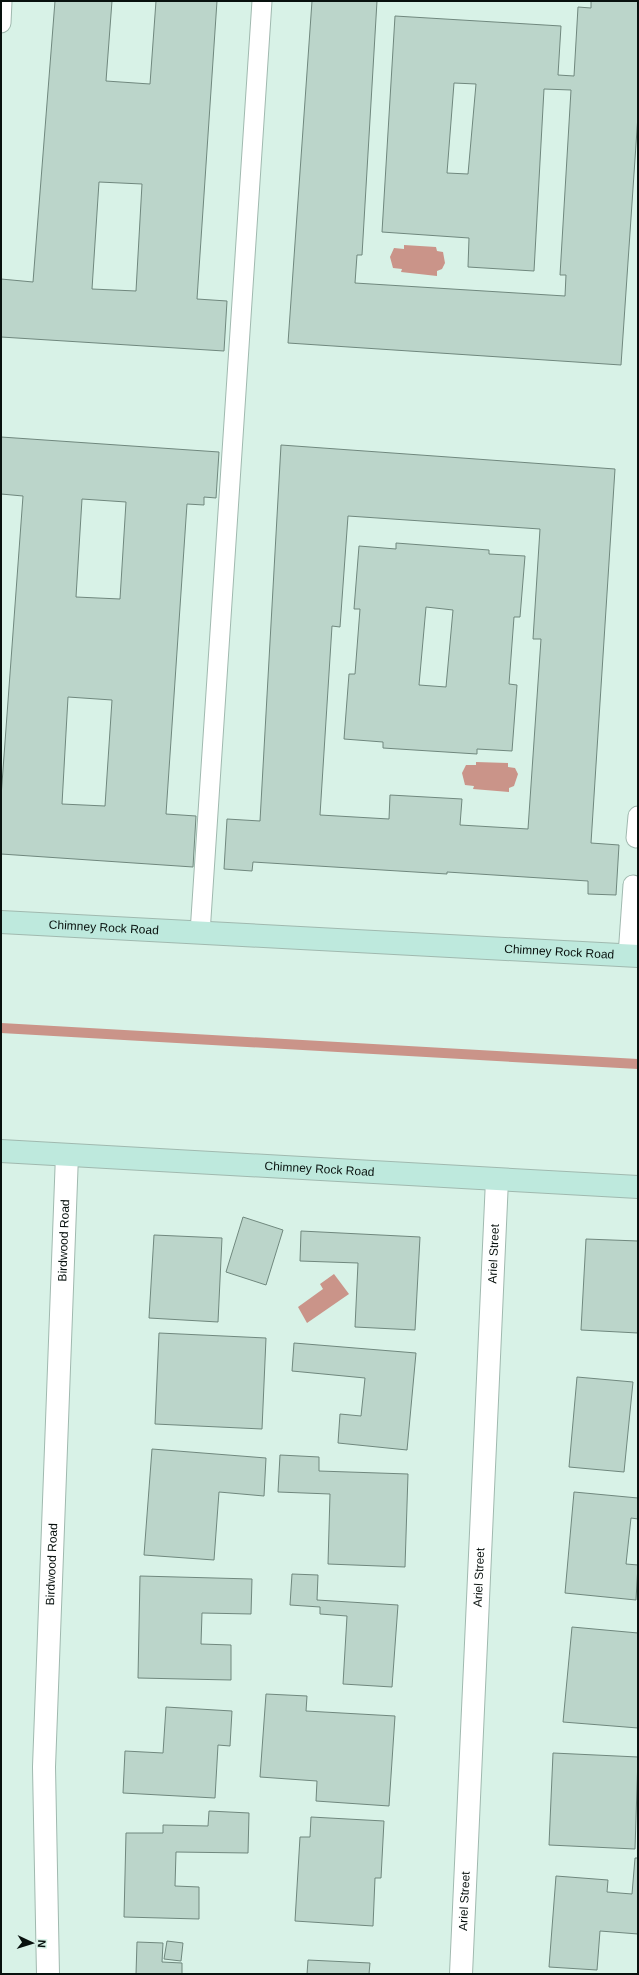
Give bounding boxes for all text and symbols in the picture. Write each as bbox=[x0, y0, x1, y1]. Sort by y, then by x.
street label: Chimney Rock Road bbox=[48, 918, 159, 937]
street label: Chimney Rock Road bbox=[504, 942, 615, 962]
street label: Chimney Rock Road bbox=[264, 1159, 375, 1179]
street label: Birdwood Road bbox=[55, 1199, 72, 1282]
street label: Ariel Street bbox=[485, 1223, 502, 1284]
street label: Birdwood Road bbox=[43, 1523, 60, 1606]
street label: Ariel Street bbox=[471, 1547, 487, 1607]
street label: Ariel Street bbox=[456, 1870, 473, 1931]
north arrow bbox=[12, 1923, 52, 1963]
text: N bbox=[36, 1939, 48, 1948]

